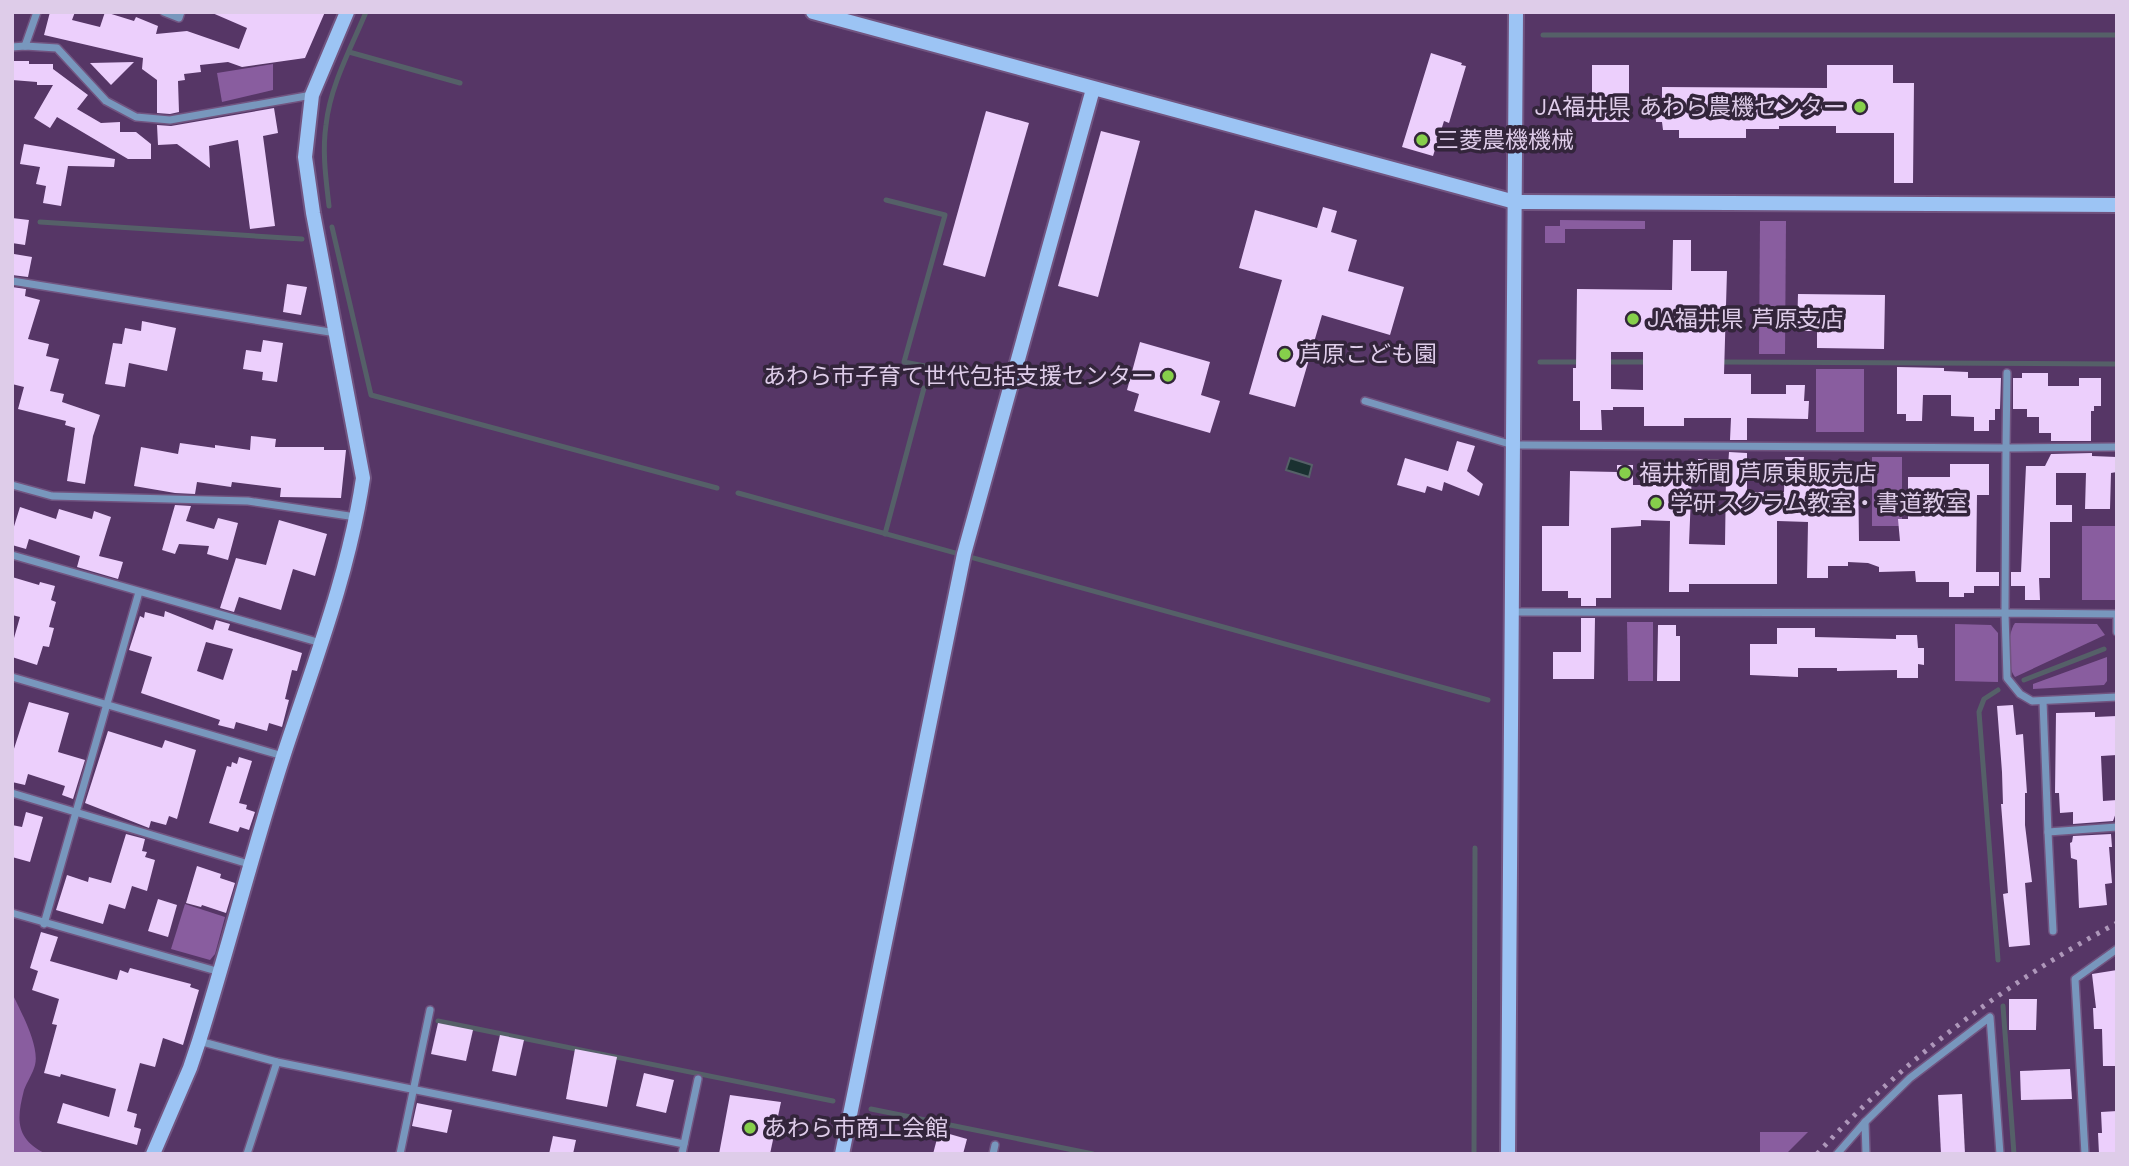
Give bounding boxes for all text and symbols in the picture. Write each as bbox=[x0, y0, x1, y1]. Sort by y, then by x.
place label: JA福井県 あわら農機センター bbox=[1534, 94, 1846, 121]
marker: JA福井県 あわら農機センター bbox=[1852, 99, 1868, 115]
place label: 三菱農機機械 bbox=[1436, 127, 1574, 154]
marker: 三菱農機機械 bbox=[1414, 132, 1430, 148]
place label: JA福井県 芦原支店 bbox=[1647, 306, 1844, 333]
marker: JA福井県 芦原支店 bbox=[1625, 311, 1641, 327]
place label: 芦原こども園 bbox=[1299, 341, 1437, 368]
marker: 芦原こども園 bbox=[1277, 346, 1293, 362]
place label: あわら市子育て世代包括支援センター bbox=[763, 363, 1154, 390]
marker: あわら市子育て世代包括支援センター bbox=[1160, 368, 1176, 384]
place label: 福井新聞 芦原東販売店 bbox=[1639, 460, 1877, 487]
marker: 福井新聞 芦原東販売店 bbox=[1617, 465, 1633, 481]
place label: 学研スクラム教室・書道教室 bbox=[1670, 490, 1968, 517]
marker: 学研スクラム教室・書道教室 bbox=[1648, 495, 1664, 511]
place label: あわら市商工会館 bbox=[764, 1115, 948, 1142]
marker: あわら市商工会館 bbox=[742, 1120, 758, 1136]

